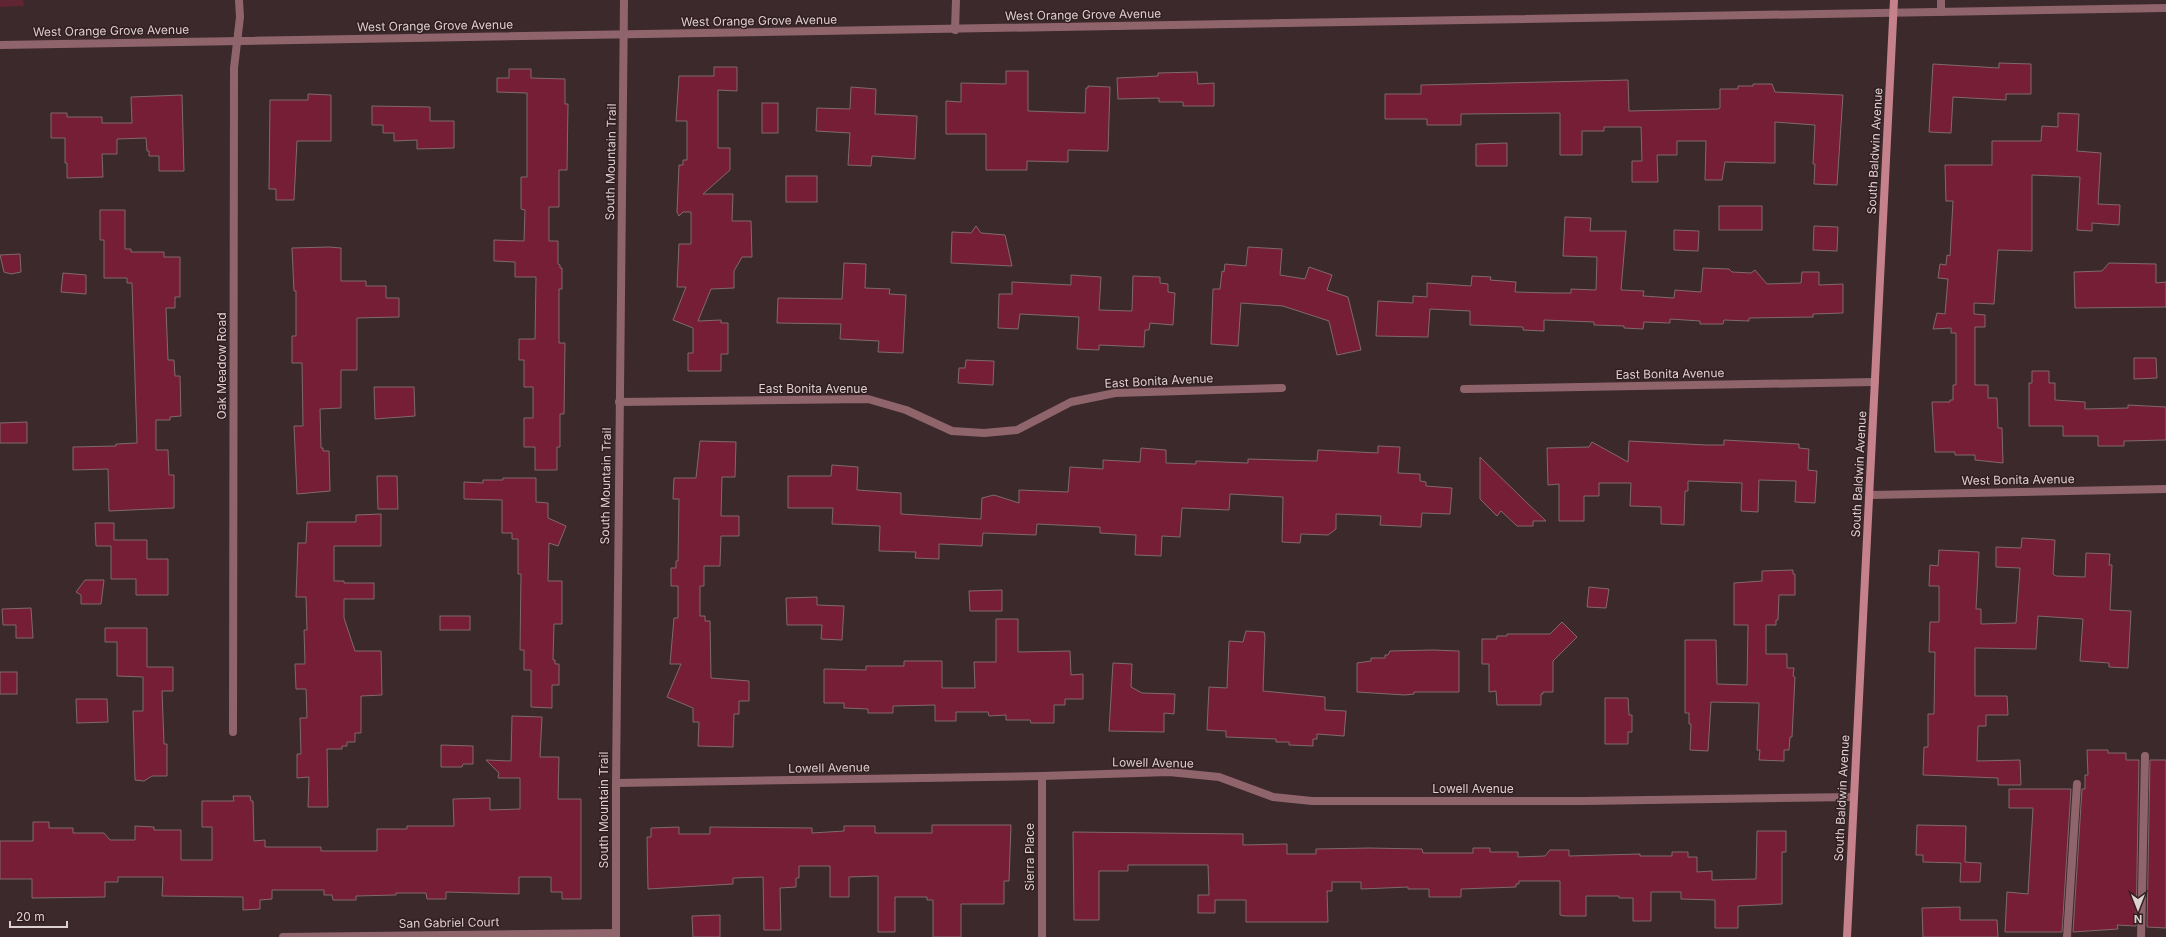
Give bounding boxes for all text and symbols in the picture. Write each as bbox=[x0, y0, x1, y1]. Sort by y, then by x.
street label: West Orange Grove Avenue bbox=[1005, 6, 1161, 23]
street label: West Orange Grove Avenue bbox=[681, 12, 837, 29]
street label: West Orange Grove Avenue bbox=[357, 17, 513, 34]
street label: West Orange Grove Avenue bbox=[33, 22, 189, 39]
street label: South Baldwin Avenue bbox=[1864, 87, 1885, 215]
street label: South Mountain Trail bbox=[602, 103, 619, 221]
street label: Oak Meadow Road bbox=[214, 312, 229, 420]
street label: East Bonita Avenue bbox=[1615, 365, 1725, 382]
street label: East Bonita Avenue bbox=[1104, 370, 1214, 391]
street label: East Bonita Avenue bbox=[759, 381, 867, 396]
street label: South Baldwin Avenue bbox=[1848, 410, 1869, 538]
street label: South Mountain Trail bbox=[597, 427, 614, 545]
street label: West Bonita Avenue bbox=[1961, 471, 2075, 488]
street label: South Baldwin Avenue bbox=[1831, 734, 1852, 862]
street label: South Mountain Trail bbox=[596, 752, 611, 868]
street label: Lowell Avenue bbox=[1112, 754, 1194, 771]
street label: Lowell Avenue bbox=[788, 759, 870, 776]
street label: Lowell Avenue bbox=[1432, 781, 1514, 796]
street label: Sierra Place bbox=[1022, 823, 1037, 891]
north arrow bbox=[2118, 889, 2158, 929]
scale bar bbox=[10, 903, 67, 929]
text: 20 m bbox=[16, 909, 45, 924]
text: N bbox=[2134, 912, 2142, 926]
street label: San Gabriel Court bbox=[399, 914, 499, 931]

